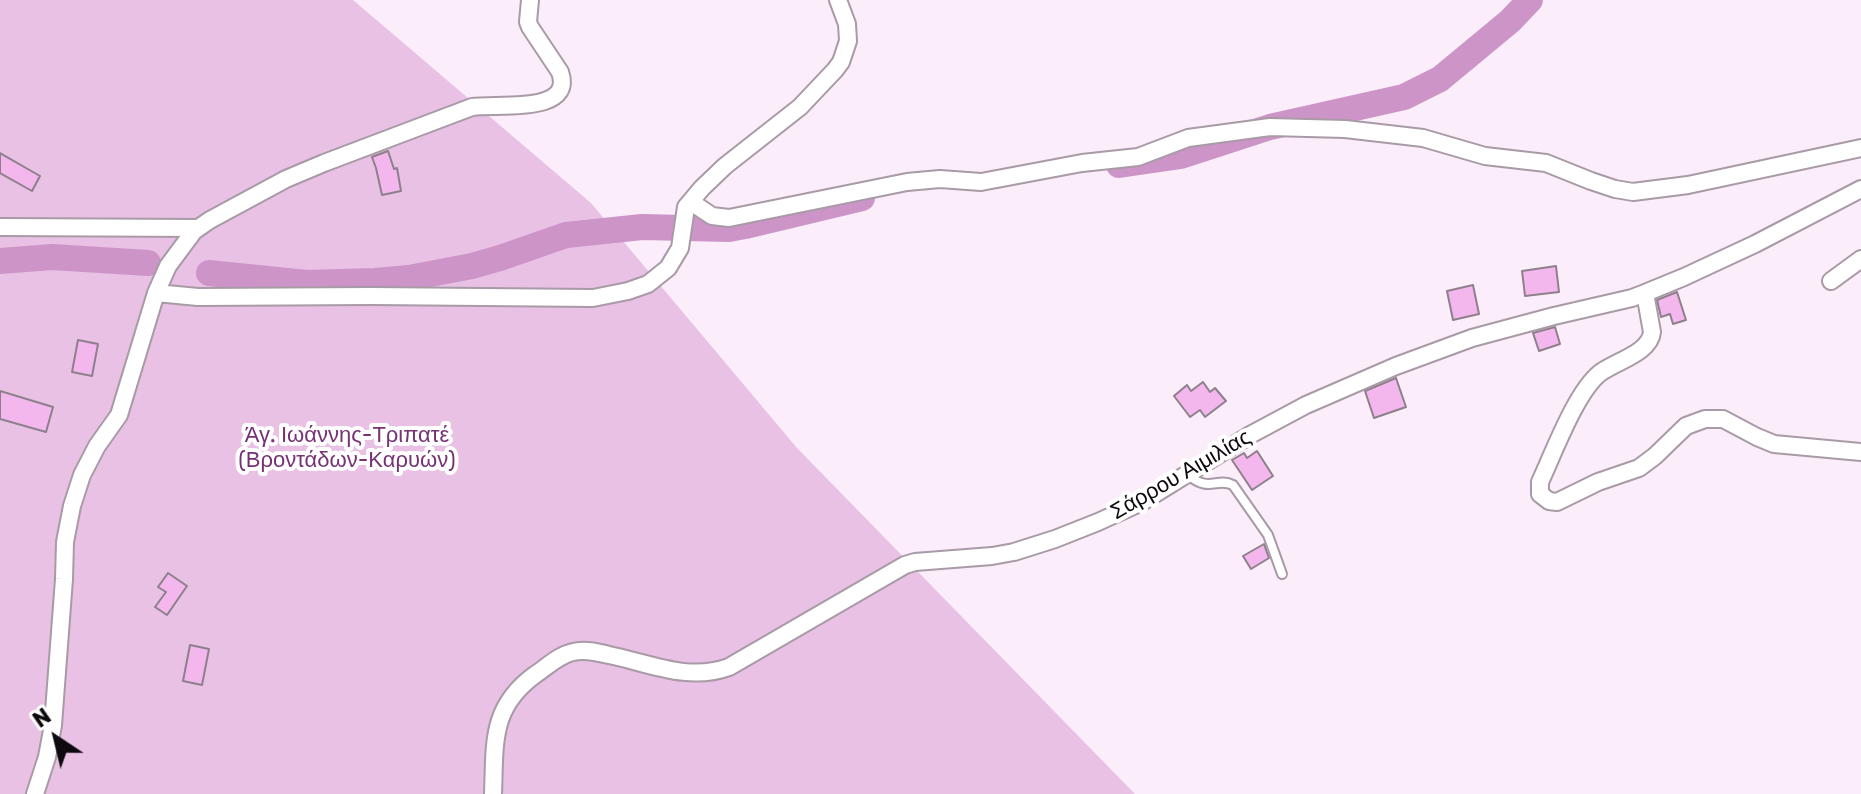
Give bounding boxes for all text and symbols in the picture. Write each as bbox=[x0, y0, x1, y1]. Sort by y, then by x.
park label: Άγ. Ιωάννης-Τριπατέ (Βροντάδων-Καρυών) bbox=[238, 423, 456, 474]
street label: Σάρρου Αιμιλίας bbox=[1106, 424, 1256, 526]
north arrow bbox=[16, 698, 96, 778]
text: N bbox=[28, 702, 56, 734]

